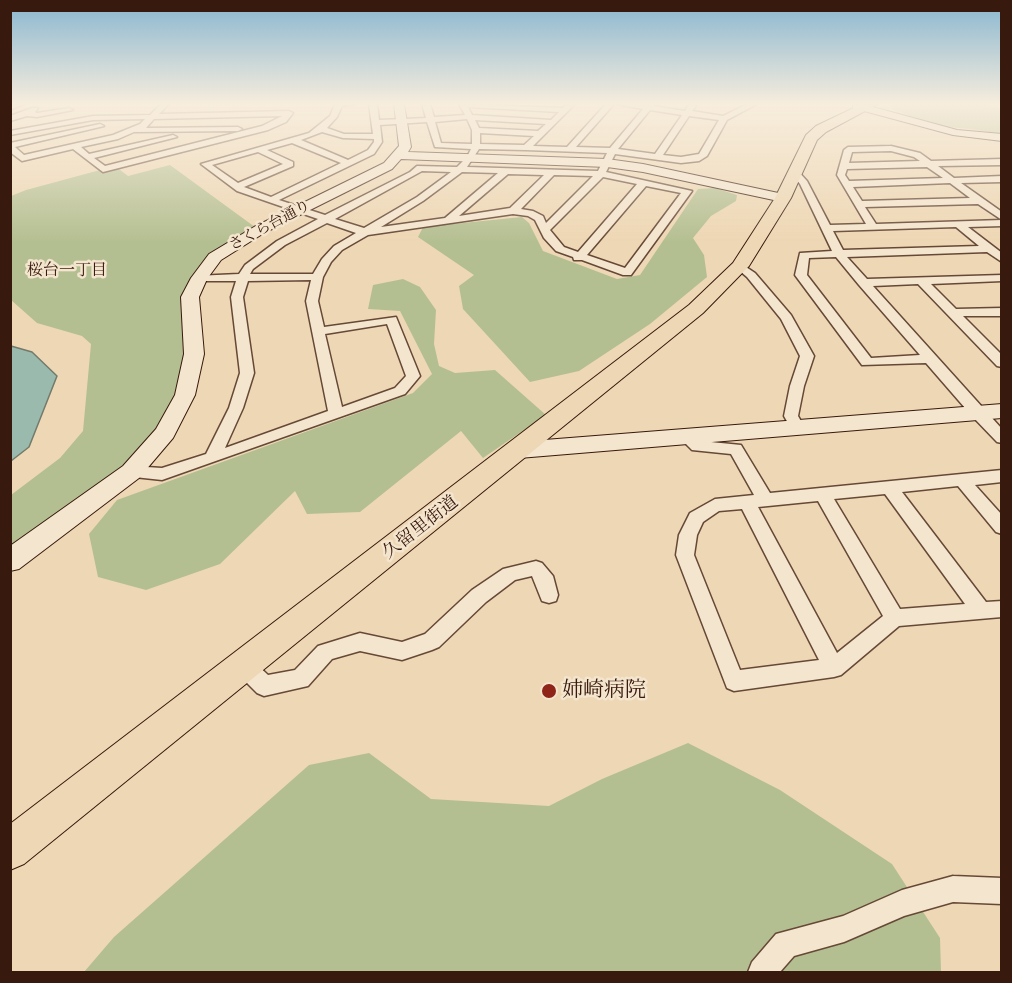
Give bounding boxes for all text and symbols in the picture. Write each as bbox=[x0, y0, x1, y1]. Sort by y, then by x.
street label: さくら台通り bbox=[226, 197, 314, 255]
district label: 桜台一丁目 bbox=[27, 261, 107, 281]
street label: 久留里街道 bbox=[379, 492, 463, 564]
place label: 姉崎病院 bbox=[562, 678, 646, 704]
marker: 姉崎病院 bbox=[540, 682, 558, 700]

